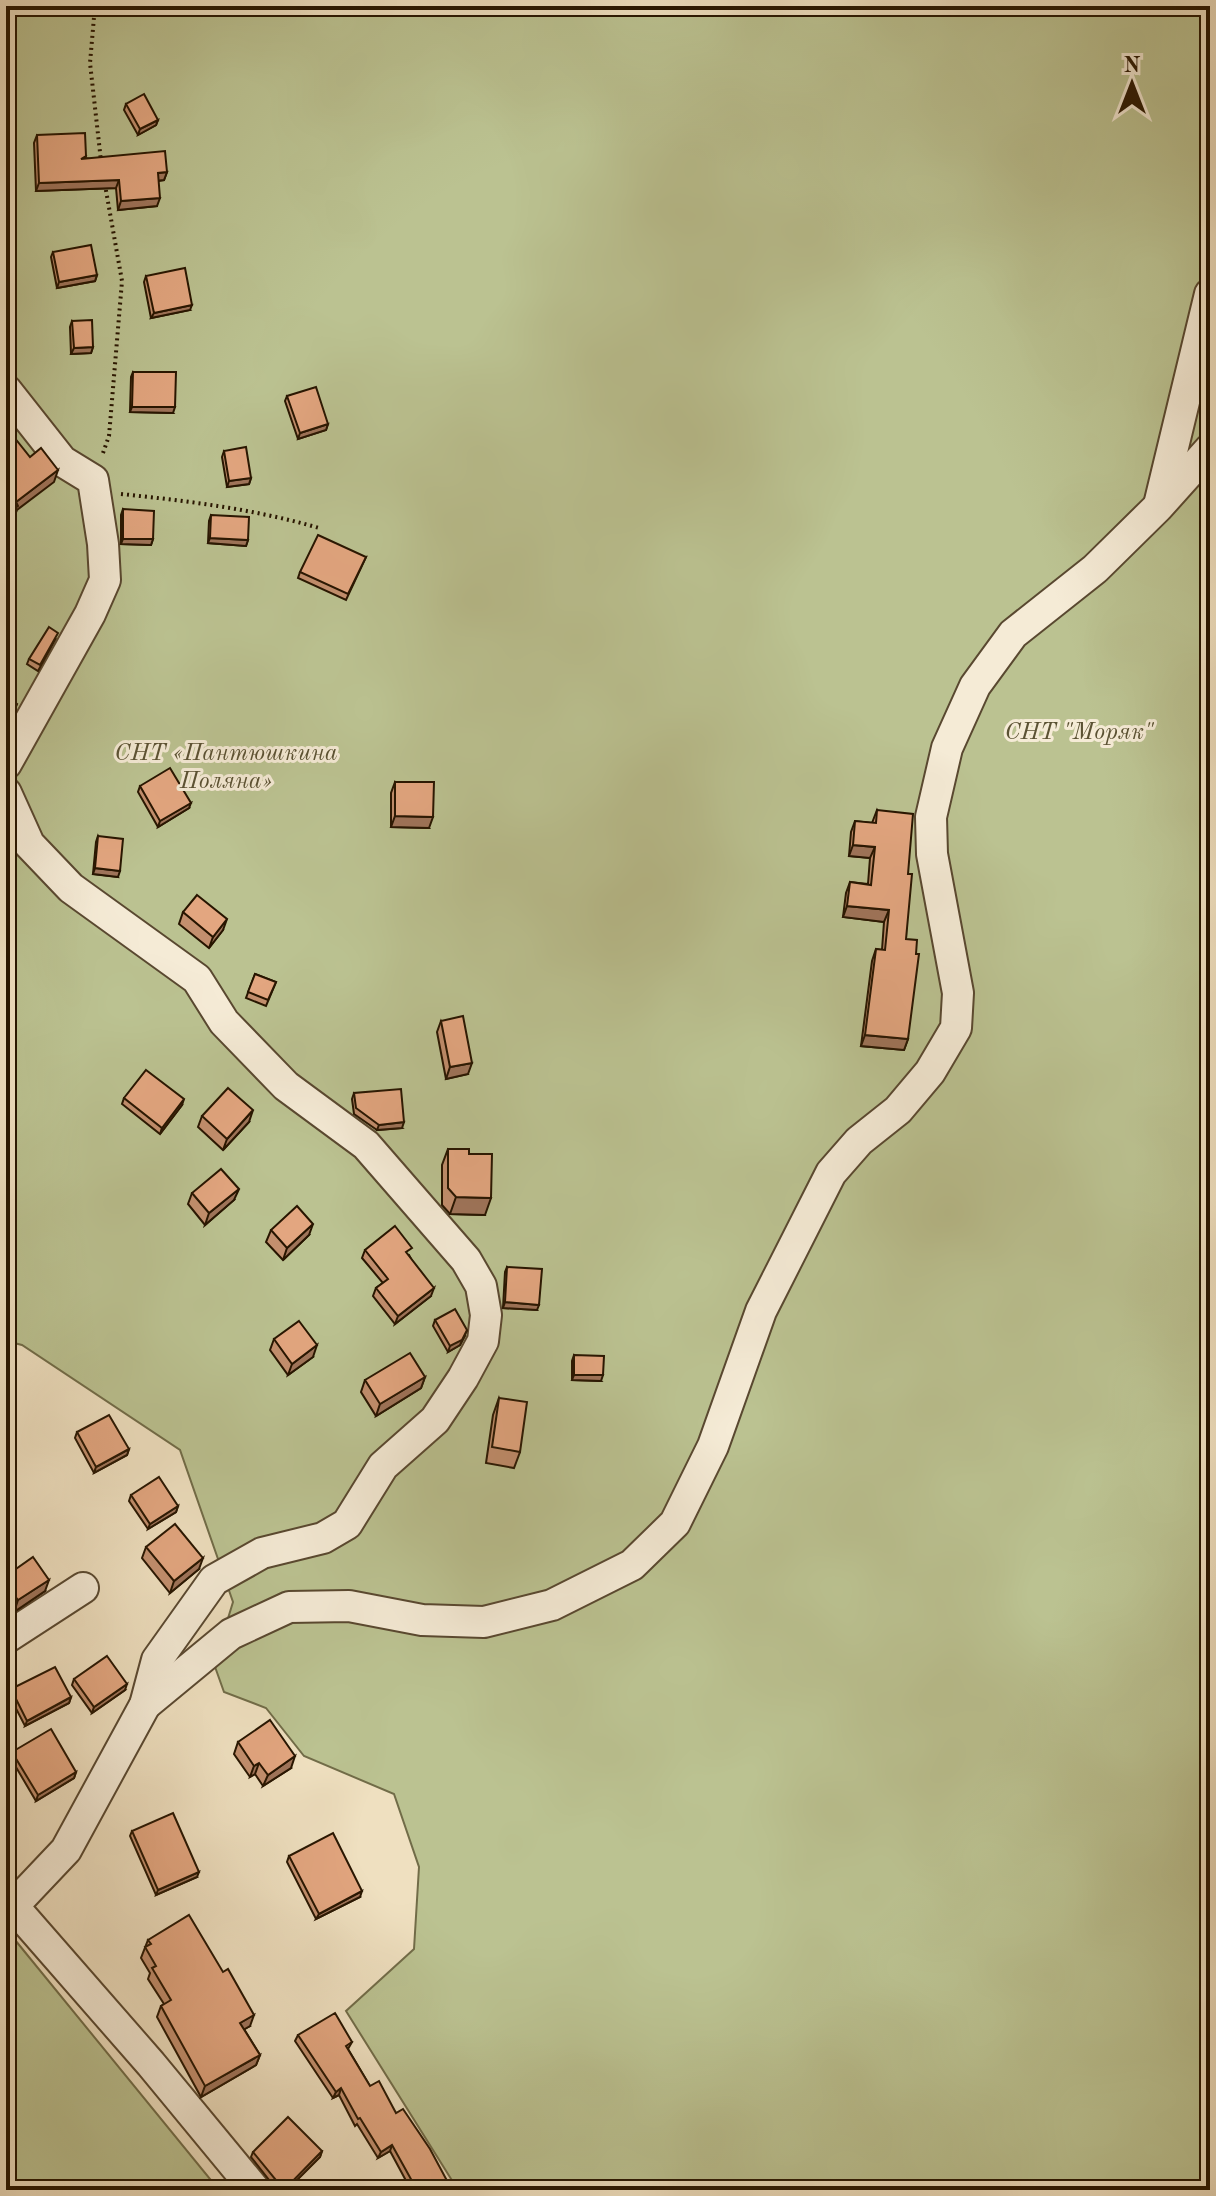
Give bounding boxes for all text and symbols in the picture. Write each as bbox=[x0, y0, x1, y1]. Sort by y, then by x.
north arrow bbox=[1092, 44, 1172, 124]
text: N bbox=[1124, 55, 1141, 77]
park label: СНТ "Моряк" bbox=[1004, 721, 1155, 745]
park label: СНТ «Пантюшкина Поляна» bbox=[114, 742, 338, 794]

